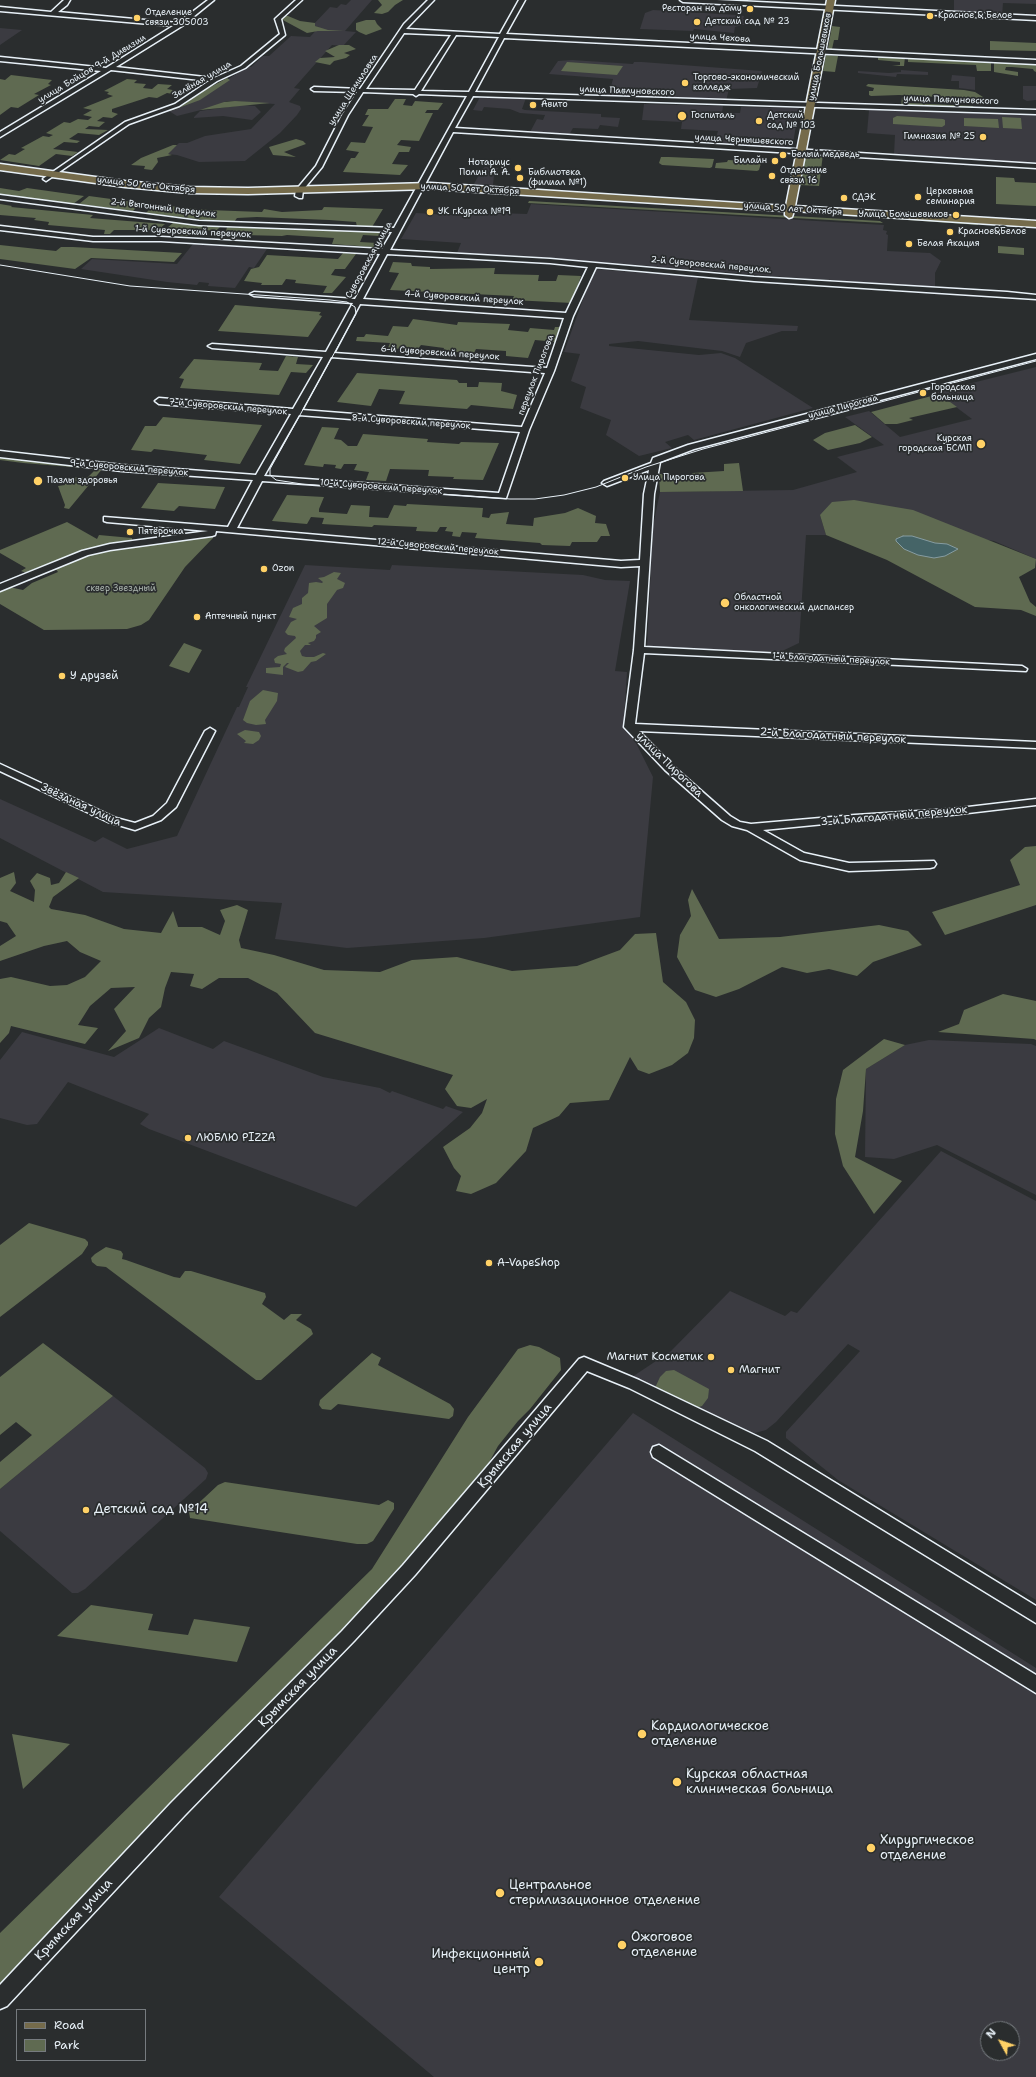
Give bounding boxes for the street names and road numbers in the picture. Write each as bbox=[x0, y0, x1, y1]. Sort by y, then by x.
street label: улица Большевиков bbox=[806, 12, 834, 102]
street label: улица Чехова bbox=[689, 31, 751, 45]
street label: улица Бойцов 9-й Дивизии bbox=[36, 32, 148, 106]
street label: улица Щемиловка bbox=[326, 52, 380, 128]
street label: Зелёная улица bbox=[171, 59, 233, 101]
street label: улица Павлуновского bbox=[579, 84, 675, 98]
street label: улица Павлуновского bbox=[903, 93, 999, 107]
street label: улица Чернышевского bbox=[694, 132, 794, 148]
street label: улица 50 лет Октября bbox=[96, 174, 196, 196]
street label: улица 50 лет Октября bbox=[420, 181, 520, 197]
street label: 2-й Выгонный переулок bbox=[110, 196, 216, 220]
street label: улица 50 лет Октября bbox=[743, 200, 843, 218]
street label: Суворовская улица bbox=[343, 220, 395, 300]
street label: 1-й Суворовский переулок bbox=[135, 224, 251, 240]
street label: 2-й Суворовский переулок. bbox=[650, 254, 772, 276]
street label: 4-й Суворовский переулок bbox=[404, 288, 524, 308]
street label: переулок Пирогова bbox=[516, 333, 556, 417]
street label: 6-й Суворовский переулок bbox=[380, 343, 500, 363]
street label: улица Пирогова bbox=[807, 392, 879, 422]
street label: 7-й Суворовский переулок bbox=[168, 396, 288, 418]
street label: 8-й Суворовский переулок bbox=[351, 412, 471, 432]
street label: 9-й Суворовский переулок bbox=[69, 457, 189, 479]
street label: 10-й Суворовский переулок bbox=[319, 477, 443, 497]
street label: 12-й Суворовский переулок bbox=[377, 536, 499, 558]
street label: 1-й Благодатный переулок bbox=[772, 651, 890, 667]
street label: 2-й Благодатный переулок bbox=[759, 726, 907, 746]
street label: улица Пирогова bbox=[633, 730, 705, 800]
street label: Звёздная улица bbox=[39, 781, 123, 829]
street label: 3-й Благодатный переулок bbox=[820, 803, 968, 829]
street label: Крымская улица bbox=[475, 1400, 555, 1492]
street label: Крымская улица bbox=[255, 1643, 341, 1731]
street label: Крымская улица bbox=[32, 1876, 116, 1964]

